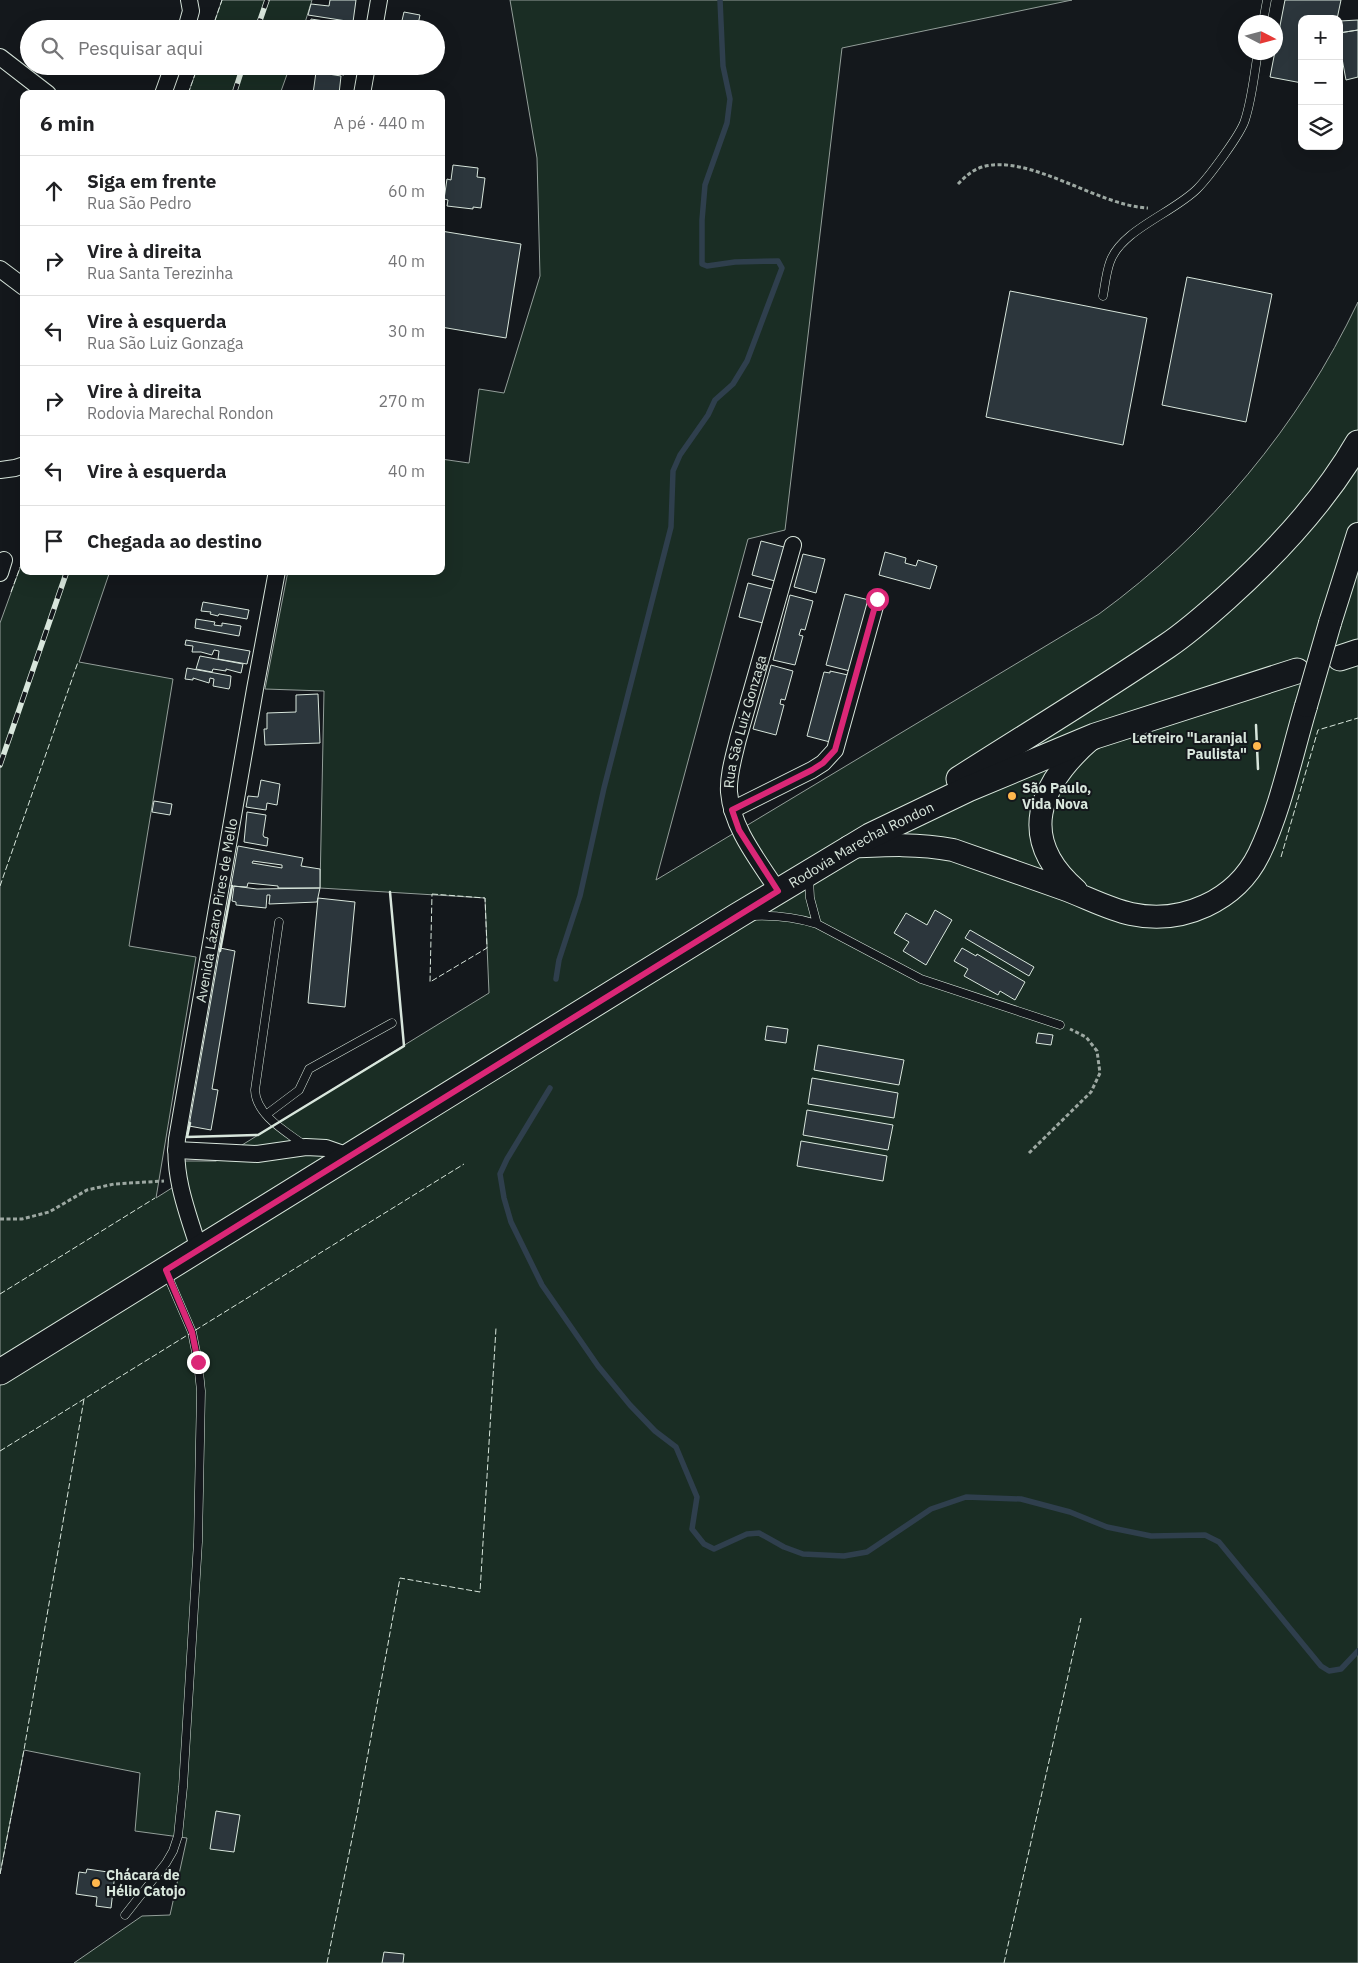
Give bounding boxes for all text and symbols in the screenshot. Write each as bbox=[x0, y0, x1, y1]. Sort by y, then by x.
north arrow bbox=[1238, 15, 1283, 60]
map controls bbox=[1298, 15, 1343, 150]
button: + bbox=[1298, 15, 1343, 60]
search box bbox=[20, 20, 445, 75]
icon: search bbox=[38, 34, 66, 62]
text: Pesquisar aqui bbox=[78, 36, 203, 60]
button: − bbox=[1298, 60, 1343, 105]
button: layers bbox=[1298, 105, 1343, 150]
text: 6 min bbox=[40, 109, 95, 137]
text: A pé · 440 m bbox=[334, 113, 425, 133]
text: Siga em frente bbox=[87, 169, 217, 193]
icon: ahead bbox=[40, 177, 68, 205]
text: 60 m bbox=[388, 181, 425, 201]
text: Rua São Pedro bbox=[87, 193, 191, 213]
text: Vire à direita bbox=[87, 239, 202, 263]
icon: right bbox=[40, 247, 68, 275]
text: 40 m bbox=[388, 251, 425, 271]
text: Rua Santa Terezinha bbox=[87, 263, 233, 283]
text: Vire à esquerda bbox=[87, 309, 227, 333]
icon: left bbox=[40, 317, 68, 345]
text: 30 m bbox=[388, 321, 425, 341]
text: Rua São Luiz Gonzaga bbox=[87, 333, 243, 353]
text: Vire à direita bbox=[87, 379, 202, 403]
icon: right bbox=[40, 387, 68, 415]
text: 270 m bbox=[378, 391, 425, 411]
text: Rodovia Marechal Rondon bbox=[87, 403, 274, 423]
icon: left bbox=[40, 457, 68, 485]
text: Vire à esquerda bbox=[87, 459, 227, 483]
text: 40 m bbox=[388, 461, 425, 481]
icon: arrive bbox=[40, 527, 68, 555]
text: Chegada ao destino bbox=[87, 529, 262, 553]
route start bbox=[866, 588, 889, 611]
street label: Rua São Luiz Gonzaga bbox=[720, 652, 770, 789]
place label: Letreiro "Laranjal Paulista" bbox=[1132, 729, 1247, 763]
marker: Letreiro "Laranjal Paulista" bbox=[1251, 740, 1263, 752]
place label: São Paulo, Vida Nova bbox=[1022, 779, 1091, 813]
marker: São Paulo, Vida Nova bbox=[1006, 790, 1018, 802]
street label: Rodovia Marechal Rondon bbox=[785, 798, 937, 892]
street label: Avenida Lázaro Pires de Mello bbox=[192, 817, 241, 1004]
route end bbox=[187, 1351, 210, 1374]
place label: Chácara de Hélio Catojo bbox=[106, 1866, 186, 1900]
marker: Chácara de Hélio Catojo bbox=[90, 1877, 102, 1889]

